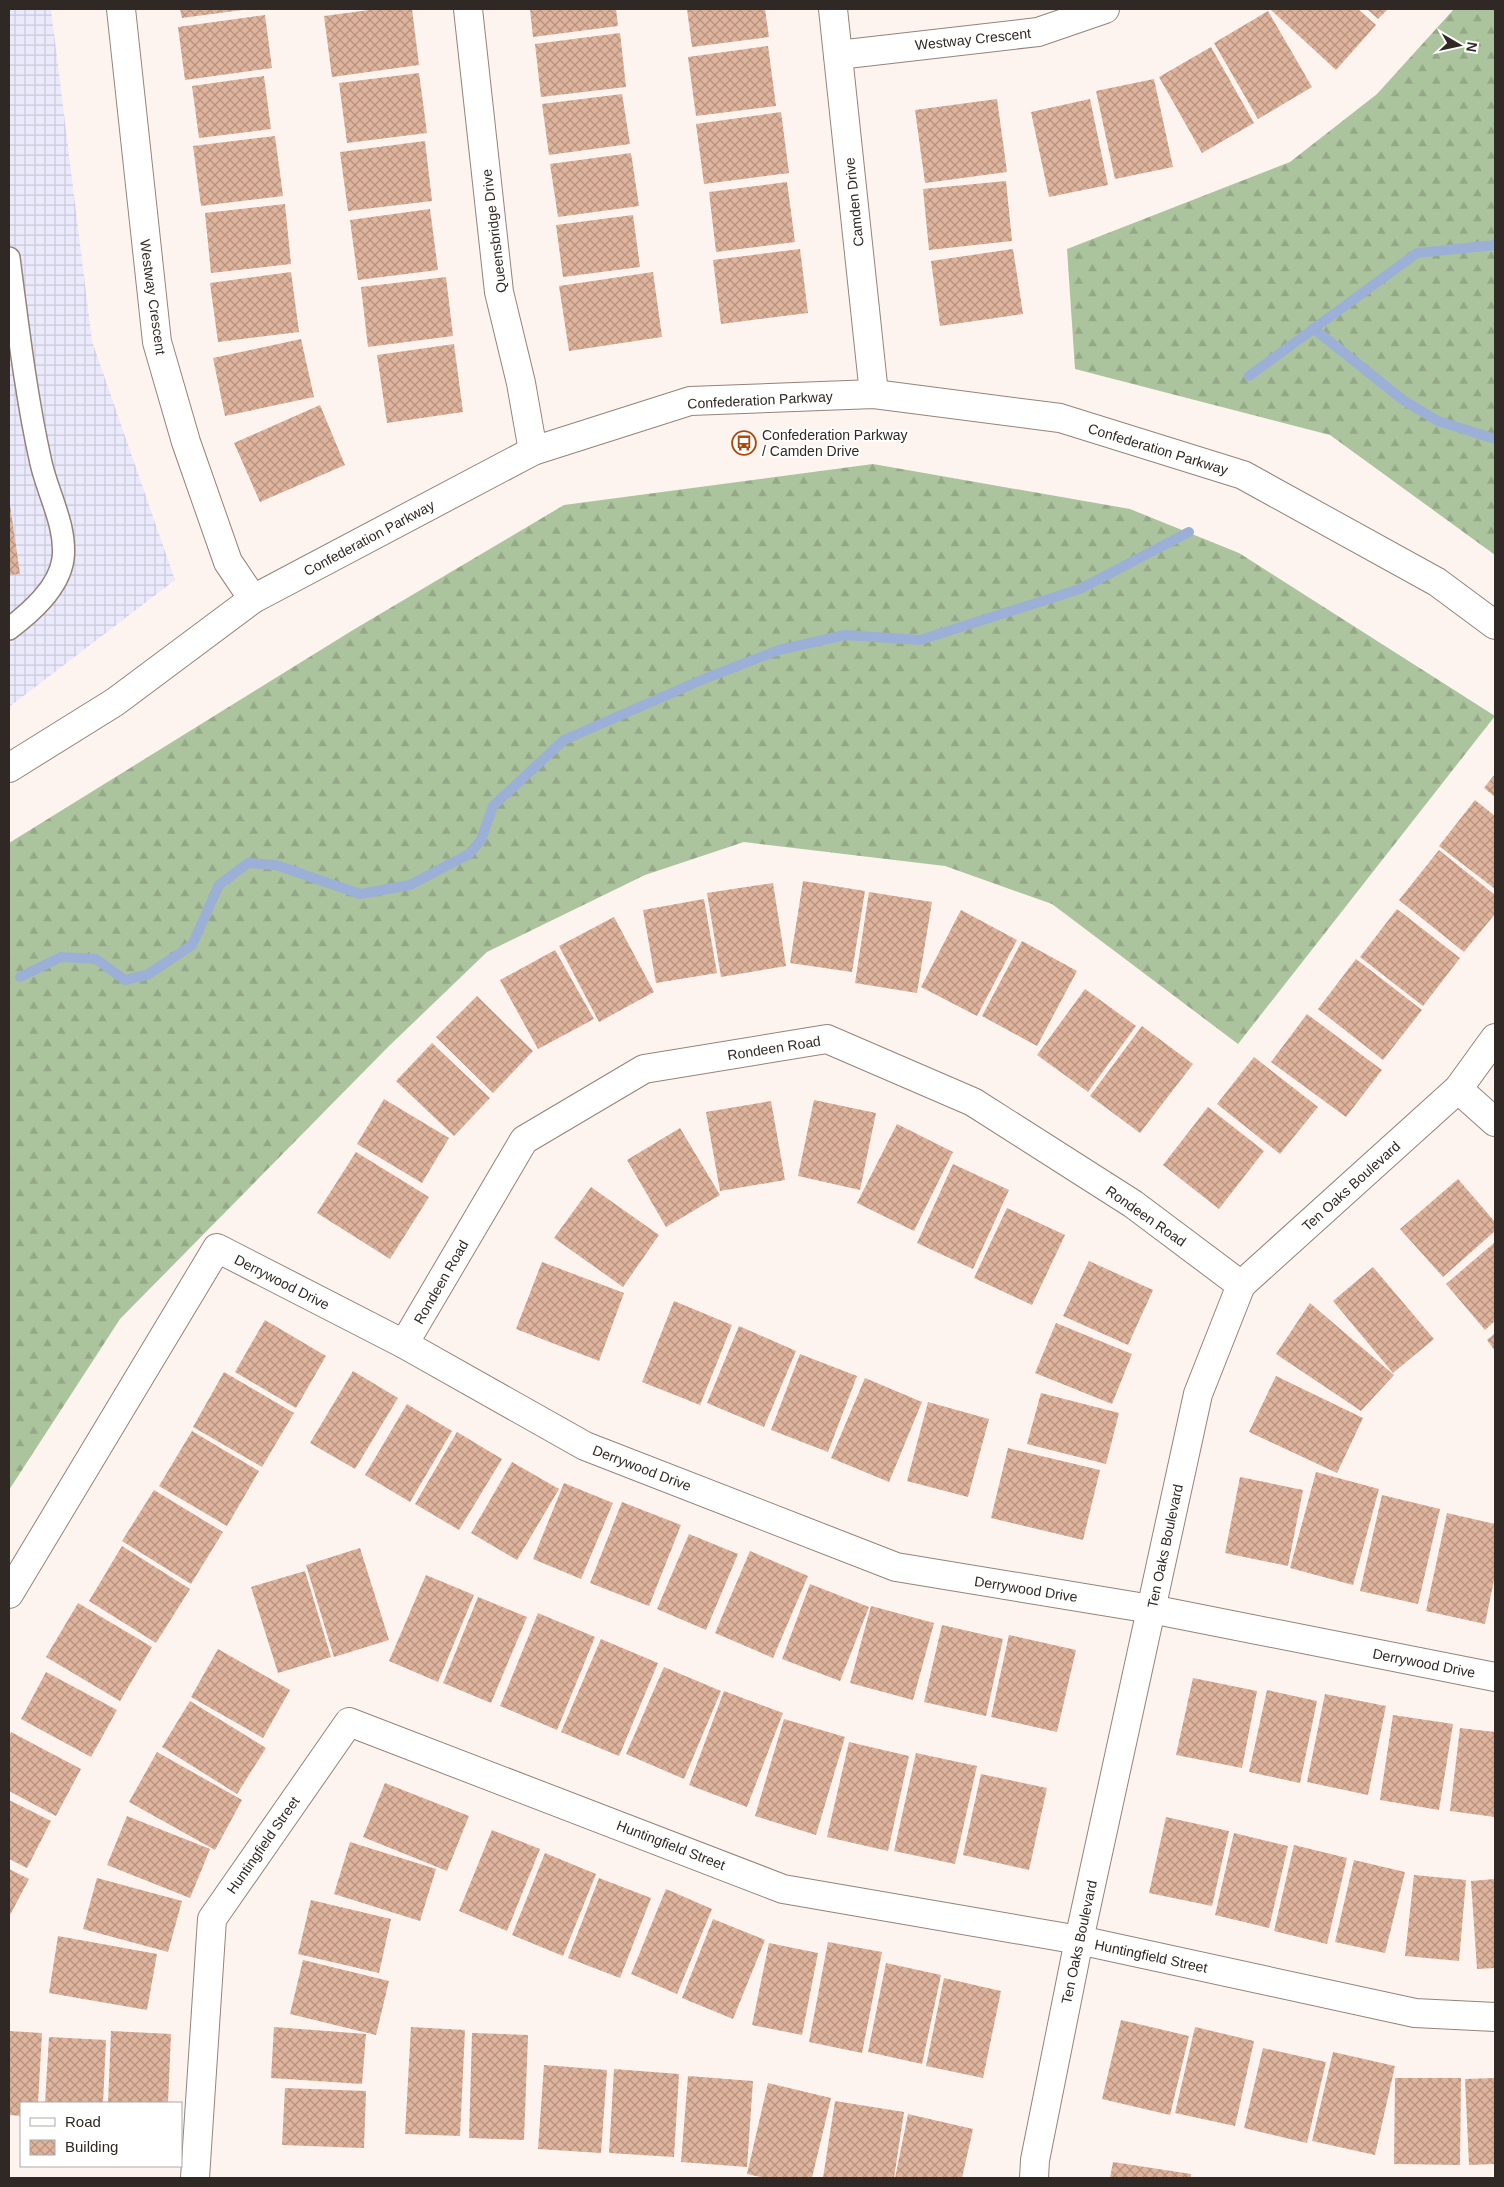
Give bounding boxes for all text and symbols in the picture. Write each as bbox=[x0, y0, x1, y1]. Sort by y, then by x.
north arrow bbox=[1434, 20, 1484, 70]
street label: Westway Crescent bbox=[914, 25, 1032, 53]
text: N bbox=[1463, 41, 1481, 53]
street label: Camden Drive bbox=[841, 156, 867, 247]
street label: Queensbridge Drive bbox=[478, 168, 510, 294]
street label: Westway Crescent bbox=[137, 238, 169, 356]
street label: Confederation Parkway bbox=[687, 388, 833, 412]
street label: Confederation Parkway bbox=[1086, 420, 1230, 478]
place label: Confederation Parkway / Camden Drive bbox=[762, 427, 908, 459]
bus stop icon: Confederation Parkway / Camden Drive bbox=[731, 430, 757, 456]
street label: Confederation Parkway bbox=[301, 497, 437, 579]
street label: Rondeen Road bbox=[726, 1033, 822, 1063]
street label: Ten Oaks Boulevard bbox=[1299, 1138, 1403, 1234]
street label: Rondeen Road bbox=[1103, 1182, 1189, 1250]
street label: Rondeen Road bbox=[411, 1237, 471, 1327]
street label: Derrywood Drive bbox=[232, 1251, 332, 1313]
street label: Derrywood Drive bbox=[590, 1442, 694, 1494]
street label: Ten Oaks Boulevard bbox=[1144, 1483, 1186, 1609]
street label: Derrywood Drive bbox=[973, 1573, 1079, 1605]
street label: Derrywood Drive bbox=[1371, 1645, 1477, 1681]
street label: Huntingfield Street bbox=[223, 1793, 303, 1897]
street label: Huntingfield Street bbox=[614, 1817, 728, 1873]
street label: Ten Oaks Boulevard bbox=[1058, 1879, 1100, 2005]
street label: Huntingfield Street bbox=[1093, 1936, 1209, 1976]
legend bbox=[20, 2102, 182, 2167]
text: Road bbox=[65, 2113, 101, 2130]
text: Building bbox=[65, 2138, 118, 2155]

